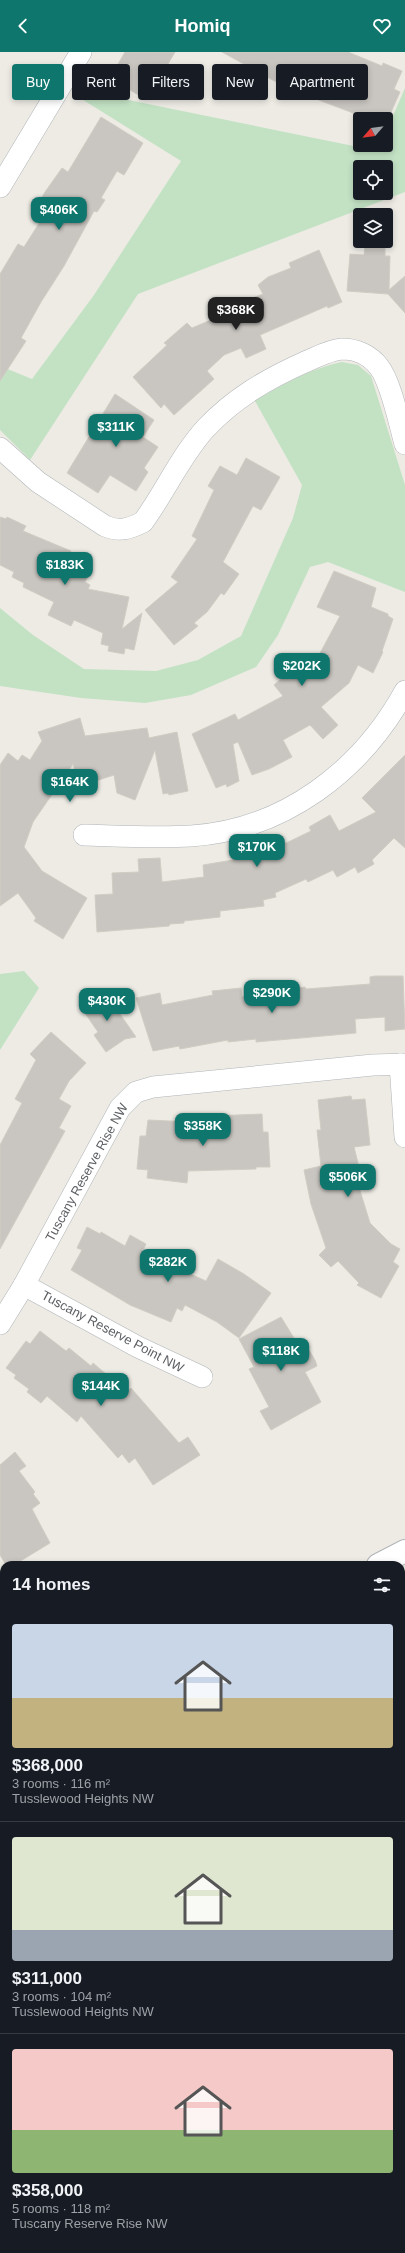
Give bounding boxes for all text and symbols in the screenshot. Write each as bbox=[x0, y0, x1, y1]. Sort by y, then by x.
icon: back bbox=[12, 15, 34, 37]
icon: heart bbox=[371, 15, 393, 37]
text: Homiq bbox=[175, 16, 231, 36]
chip: Buy bbox=[12, 64, 64, 100]
chip: Rent bbox=[72, 64, 130, 100]
chip: Filters bbox=[138, 64, 204, 100]
chip: New bbox=[212, 64, 268, 100]
chip: Apartment bbox=[276, 64, 368, 100]
north arrow bbox=[353, 112, 393, 152]
map controls bbox=[353, 112, 393, 248]
button: locate bbox=[353, 160, 393, 200]
pin: $406K bbox=[31, 197, 87, 231]
text: $406K bbox=[40, 202, 78, 217]
button: layers bbox=[353, 208, 393, 248]
pin: $368K bbox=[208, 297, 264, 331]
text: $368K bbox=[217, 302, 255, 317]
pin: $311K bbox=[88, 414, 144, 448]
text: $311K bbox=[97, 419, 135, 434]
pin: $183K bbox=[37, 552, 93, 586]
text: $183K bbox=[46, 557, 84, 572]
pin: $202K bbox=[274, 653, 330, 687]
text: $202K bbox=[283, 658, 321, 673]
pin: $164K bbox=[42, 769, 98, 803]
text: $164K bbox=[51, 774, 89, 789]
pin: $170K bbox=[229, 834, 285, 868]
text: $170K bbox=[238, 839, 276, 854]
pin: $290K bbox=[244, 980, 300, 1014]
text: $290K bbox=[253, 985, 291, 1000]
pin: $430K bbox=[79, 988, 135, 1022]
text: $430K bbox=[88, 993, 126, 1008]
street label: Tuscany Reserve Rise NW bbox=[42, 1100, 131, 1244]
pin: $358K bbox=[175, 1113, 231, 1147]
text: $358K bbox=[184, 1118, 222, 1133]
pin: $506K bbox=[320, 1164, 376, 1198]
text: $506K bbox=[329, 1169, 367, 1184]
pin: $282K bbox=[140, 1249, 196, 1283]
text: $282K bbox=[149, 1254, 187, 1269]
street label: Tuscany Reserve Point NW bbox=[39, 1287, 187, 1376]
pin: $118K bbox=[253, 1338, 309, 1372]
text: $118K bbox=[262, 1343, 300, 1358]
pin: $144K bbox=[73, 1373, 129, 1407]
text: $144K bbox=[82, 1378, 120, 1393]
icon: filters bbox=[371, 1574, 393, 1596]
text: 14 homes bbox=[12, 1575, 90, 1594]
icon: home bbox=[167, 1650, 239, 1722]
text: $368,000 bbox=[12, 1756, 83, 1775]
text: 3 rooms · 116 m² bbox=[12, 1776, 110, 1791]
text: Tusslewood Heights NW bbox=[12, 1791, 154, 1806]
icon: home bbox=[167, 1863, 239, 1935]
text: $311,000 bbox=[12, 1969, 82, 1988]
text: 3 rooms · 104 m² bbox=[12, 1989, 111, 2004]
text: Tusslewood Heights NW bbox=[12, 2004, 154, 2019]
icon: home bbox=[167, 2075, 239, 2147]
text: $358,000 bbox=[12, 2181, 83, 2200]
text: 5 rooms · 118 m² bbox=[12, 2201, 110, 2216]
text: Tuscany Reserve Rise NW bbox=[12, 2216, 168, 2231]

